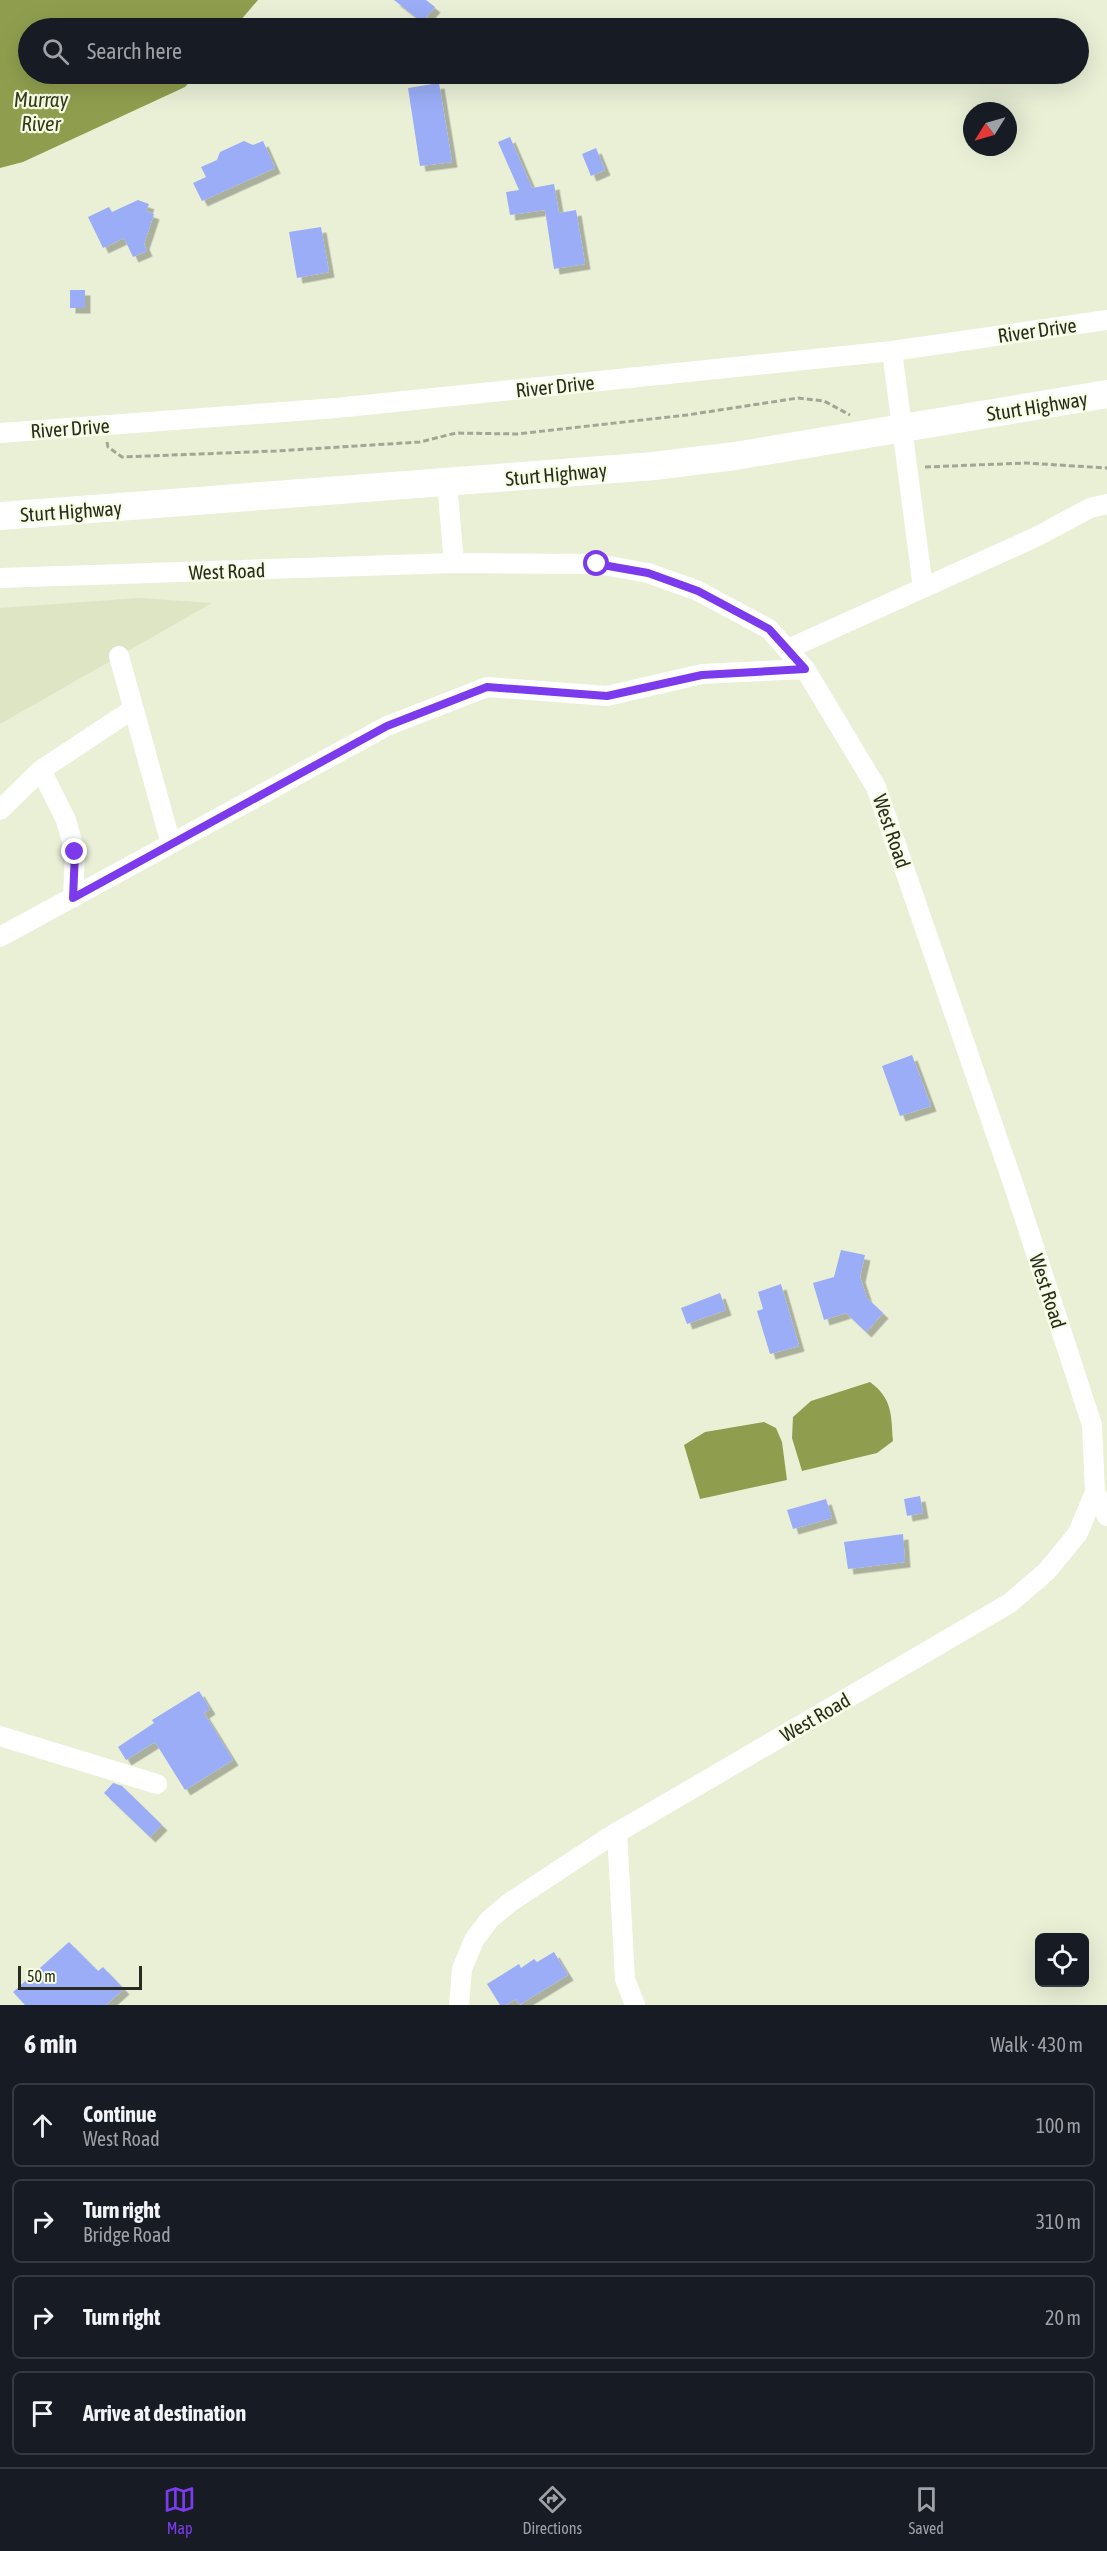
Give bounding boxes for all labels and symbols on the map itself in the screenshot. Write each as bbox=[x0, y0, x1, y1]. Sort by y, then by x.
water label: Murray River bbox=[14, 87, 69, 135]
north arrow bbox=[963, 102, 1017, 156]
street label: River Drive bbox=[996, 313, 1078, 347]
street label: River Drive bbox=[514, 370, 596, 402]
street label: Sturt Highway bbox=[985, 387, 1089, 425]
street label: River Drive bbox=[30, 414, 110, 442]
street label: Sturt Highway bbox=[504, 458, 608, 490]
street label: Sturt Highway bbox=[19, 496, 123, 526]
route start bbox=[583, 550, 609, 576]
street label: West Road bbox=[188, 558, 266, 584]
street label: West Road bbox=[869, 791, 915, 871]
route end bbox=[61, 838, 87, 864]
street label: West Road bbox=[1025, 1251, 1071, 1331]
street label: West Road bbox=[776, 1688, 854, 1746]
scale bar bbox=[18, 1963, 142, 1990]

